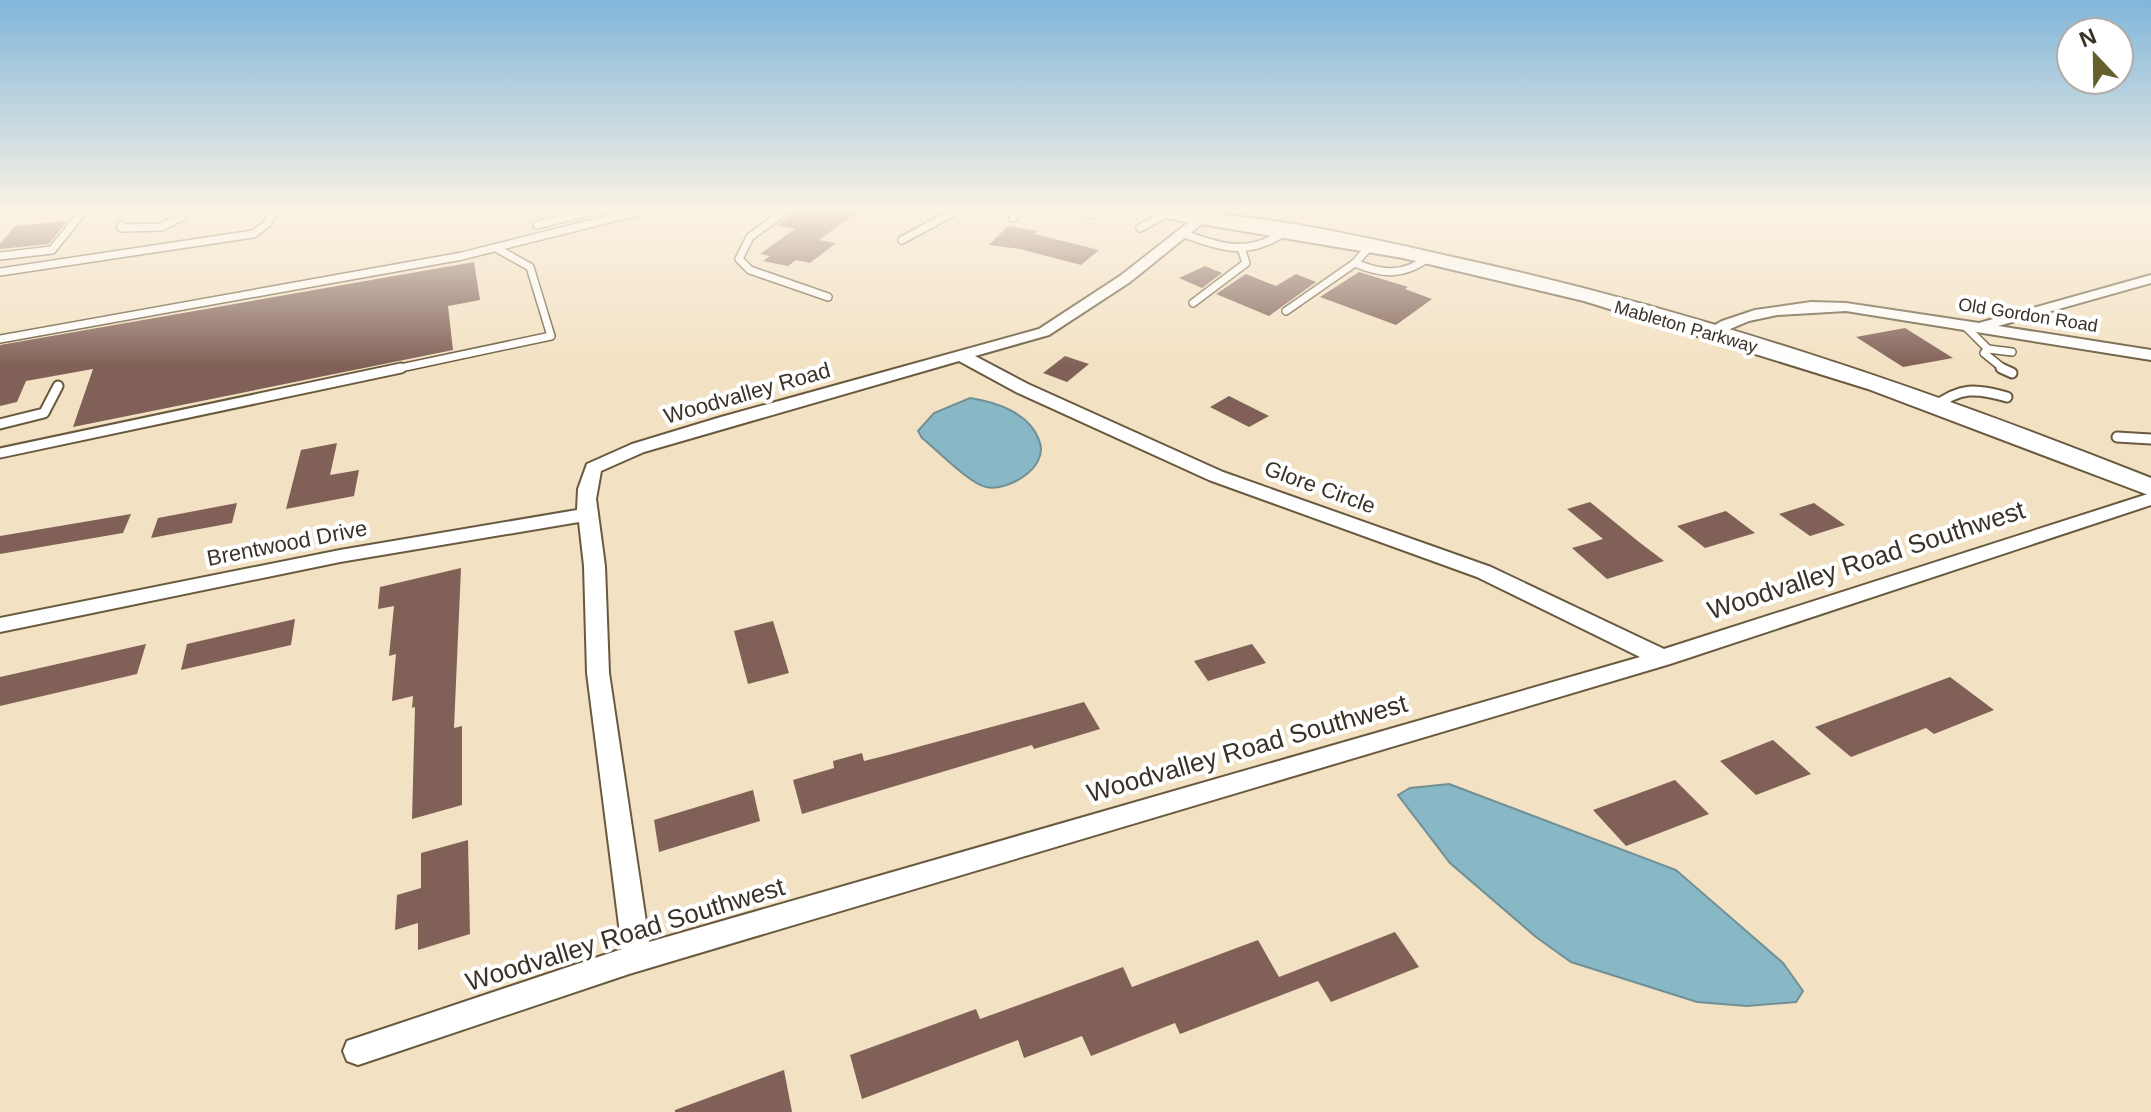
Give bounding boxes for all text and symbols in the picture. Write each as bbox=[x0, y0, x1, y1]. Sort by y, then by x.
north arrow bbox=[2055, 16, 2135, 96]
text: N bbox=[2076, 23, 2100, 52]
street label: Old Gordon Road bbox=[1957, 294, 2099, 336]
street label: Mableton Parkway bbox=[1612, 297, 1760, 357]
street label: Woodvalley Road bbox=[661, 357, 833, 429]
street label: Glore Circle bbox=[1261, 455, 1379, 519]
street label: Woodvalley Road Southwest bbox=[1704, 494, 2029, 626]
street label: Brentwood Drive bbox=[205, 515, 369, 571]
street label: Woodvalley Road Southwest bbox=[1083, 688, 1411, 808]
street label: Woodvalley Road Southwest bbox=[462, 871, 789, 997]

